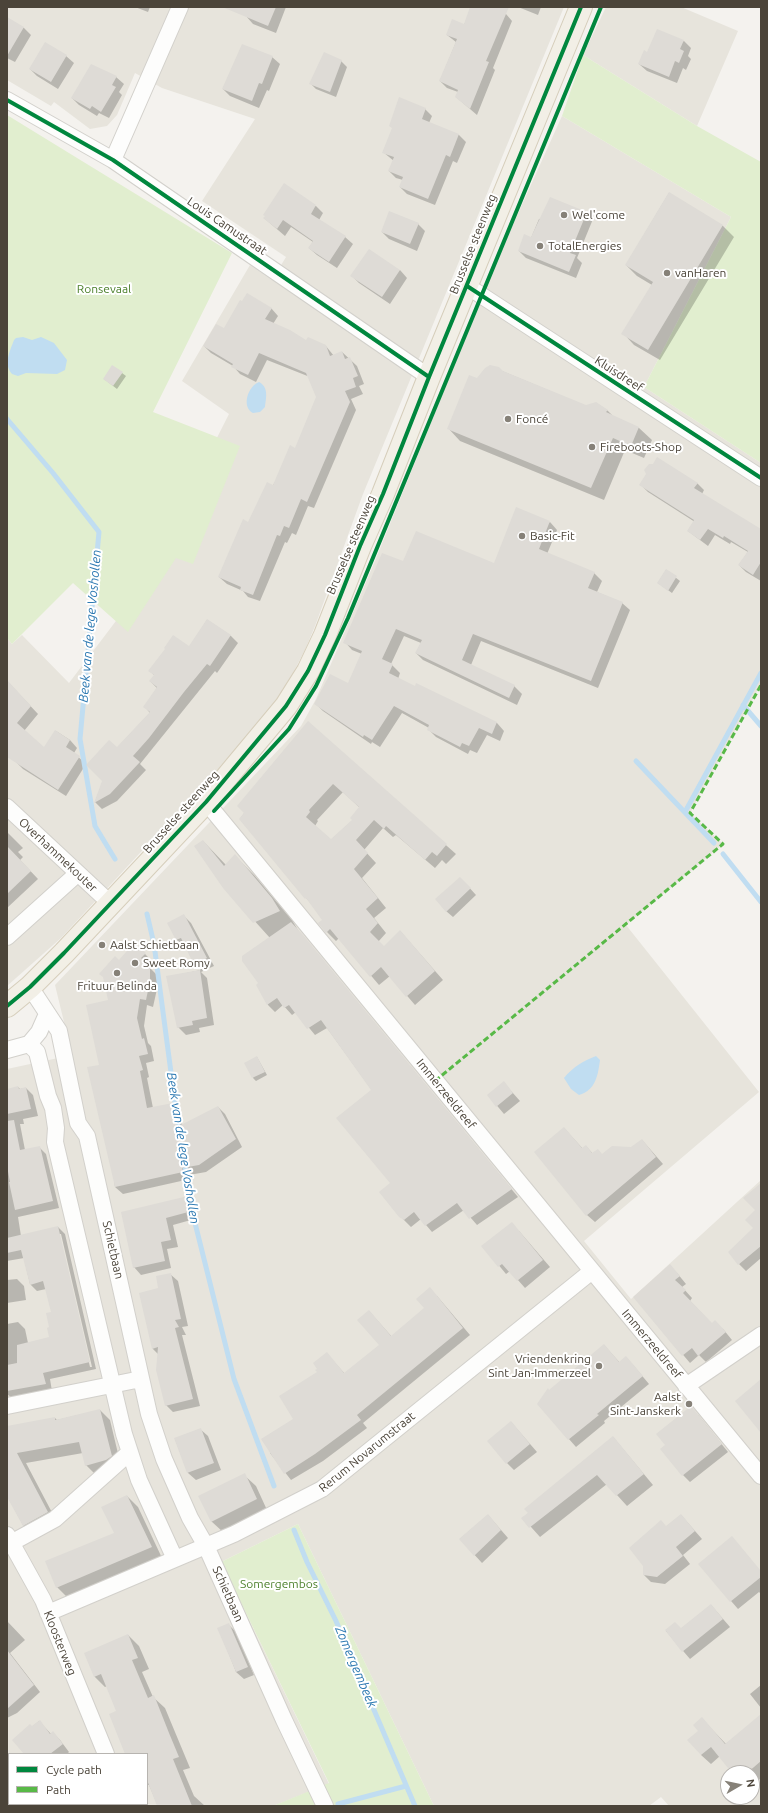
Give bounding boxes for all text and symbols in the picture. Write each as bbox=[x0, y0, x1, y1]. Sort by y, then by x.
street label: Brusselse steenweg bbox=[446, 192, 500, 296]
street label: Louis Camustraat bbox=[184, 194, 270, 258]
place label: Wel'come bbox=[572, 208, 625, 222]
marker: Wel'come bbox=[559, 210, 569, 220]
place label: TotalEnergies bbox=[548, 239, 622, 253]
marker: TotalEnergies bbox=[535, 241, 545, 251]
place label: vanHaren bbox=[675, 266, 726, 280]
marker: vanHaren bbox=[662, 268, 672, 278]
park label: Ronsevaal bbox=[77, 282, 131, 296]
street label: Kluisdreef bbox=[592, 353, 646, 395]
place label: Foncé bbox=[516, 412, 548, 426]
marker: Foncé bbox=[503, 414, 513, 424]
place label: Fireboots-Shop bbox=[600, 440, 682, 454]
marker: Fireboots-Shop bbox=[587, 442, 597, 452]
street label: Brusselse steenweg bbox=[324, 493, 378, 597]
place label: Basic-Fit bbox=[530, 529, 575, 543]
marker: Basic-Fit bbox=[517, 531, 527, 541]
water label: Beek van de lege Voshollen bbox=[76, 549, 104, 703]
street label: Brusselse steenweg bbox=[140, 768, 222, 856]
street label: Overhammekouter bbox=[16, 815, 100, 895]
place label: Aalst Schietbaan bbox=[110, 938, 199, 952]
marker: Aalst Schietbaan bbox=[97, 940, 107, 950]
place label: Sweet Romy bbox=[143, 956, 210, 970]
marker: Sweet Romy bbox=[130, 958, 140, 968]
marker: Frituur Belinda bbox=[112, 968, 122, 978]
place label: Frituur Belinda bbox=[77, 979, 157, 993]
street label: Immerzeeldreef bbox=[413, 1056, 479, 1132]
water label: Beek van de lege Voshollen bbox=[163, 1071, 203, 1225]
street label: Schietbaan bbox=[99, 1220, 127, 1280]
street label: Immerzeeldreef bbox=[619, 1306, 685, 1382]
place label: Vriendenkring Sint Jan-Immerzeel bbox=[488, 1352, 591, 1380]
marker: Vriendenkring Sint Jan-Immerzeel bbox=[594, 1361, 604, 1371]
place label: Aalst Sint-Janskerk bbox=[610, 1390, 681, 1418]
marker: Aalst Sint-Janskerk bbox=[684, 1399, 694, 1409]
street label: Rerum Novarumstraat bbox=[316, 1409, 418, 1495]
street label: Schietbaan bbox=[209, 1564, 247, 1624]
park label: Somergembos bbox=[240, 1577, 318, 1591]
street label: Kloosterweg bbox=[40, 1608, 80, 1678]
water label: Zomergembeek bbox=[332, 1624, 380, 1710]
legend bbox=[8, 1753, 148, 1805]
text: Cycle path bbox=[46, 1763, 102, 1776]
north arrow bbox=[720, 1765, 760, 1805]
text: N bbox=[744, 1778, 757, 1788]
text: Path bbox=[46, 1783, 71, 1796]

